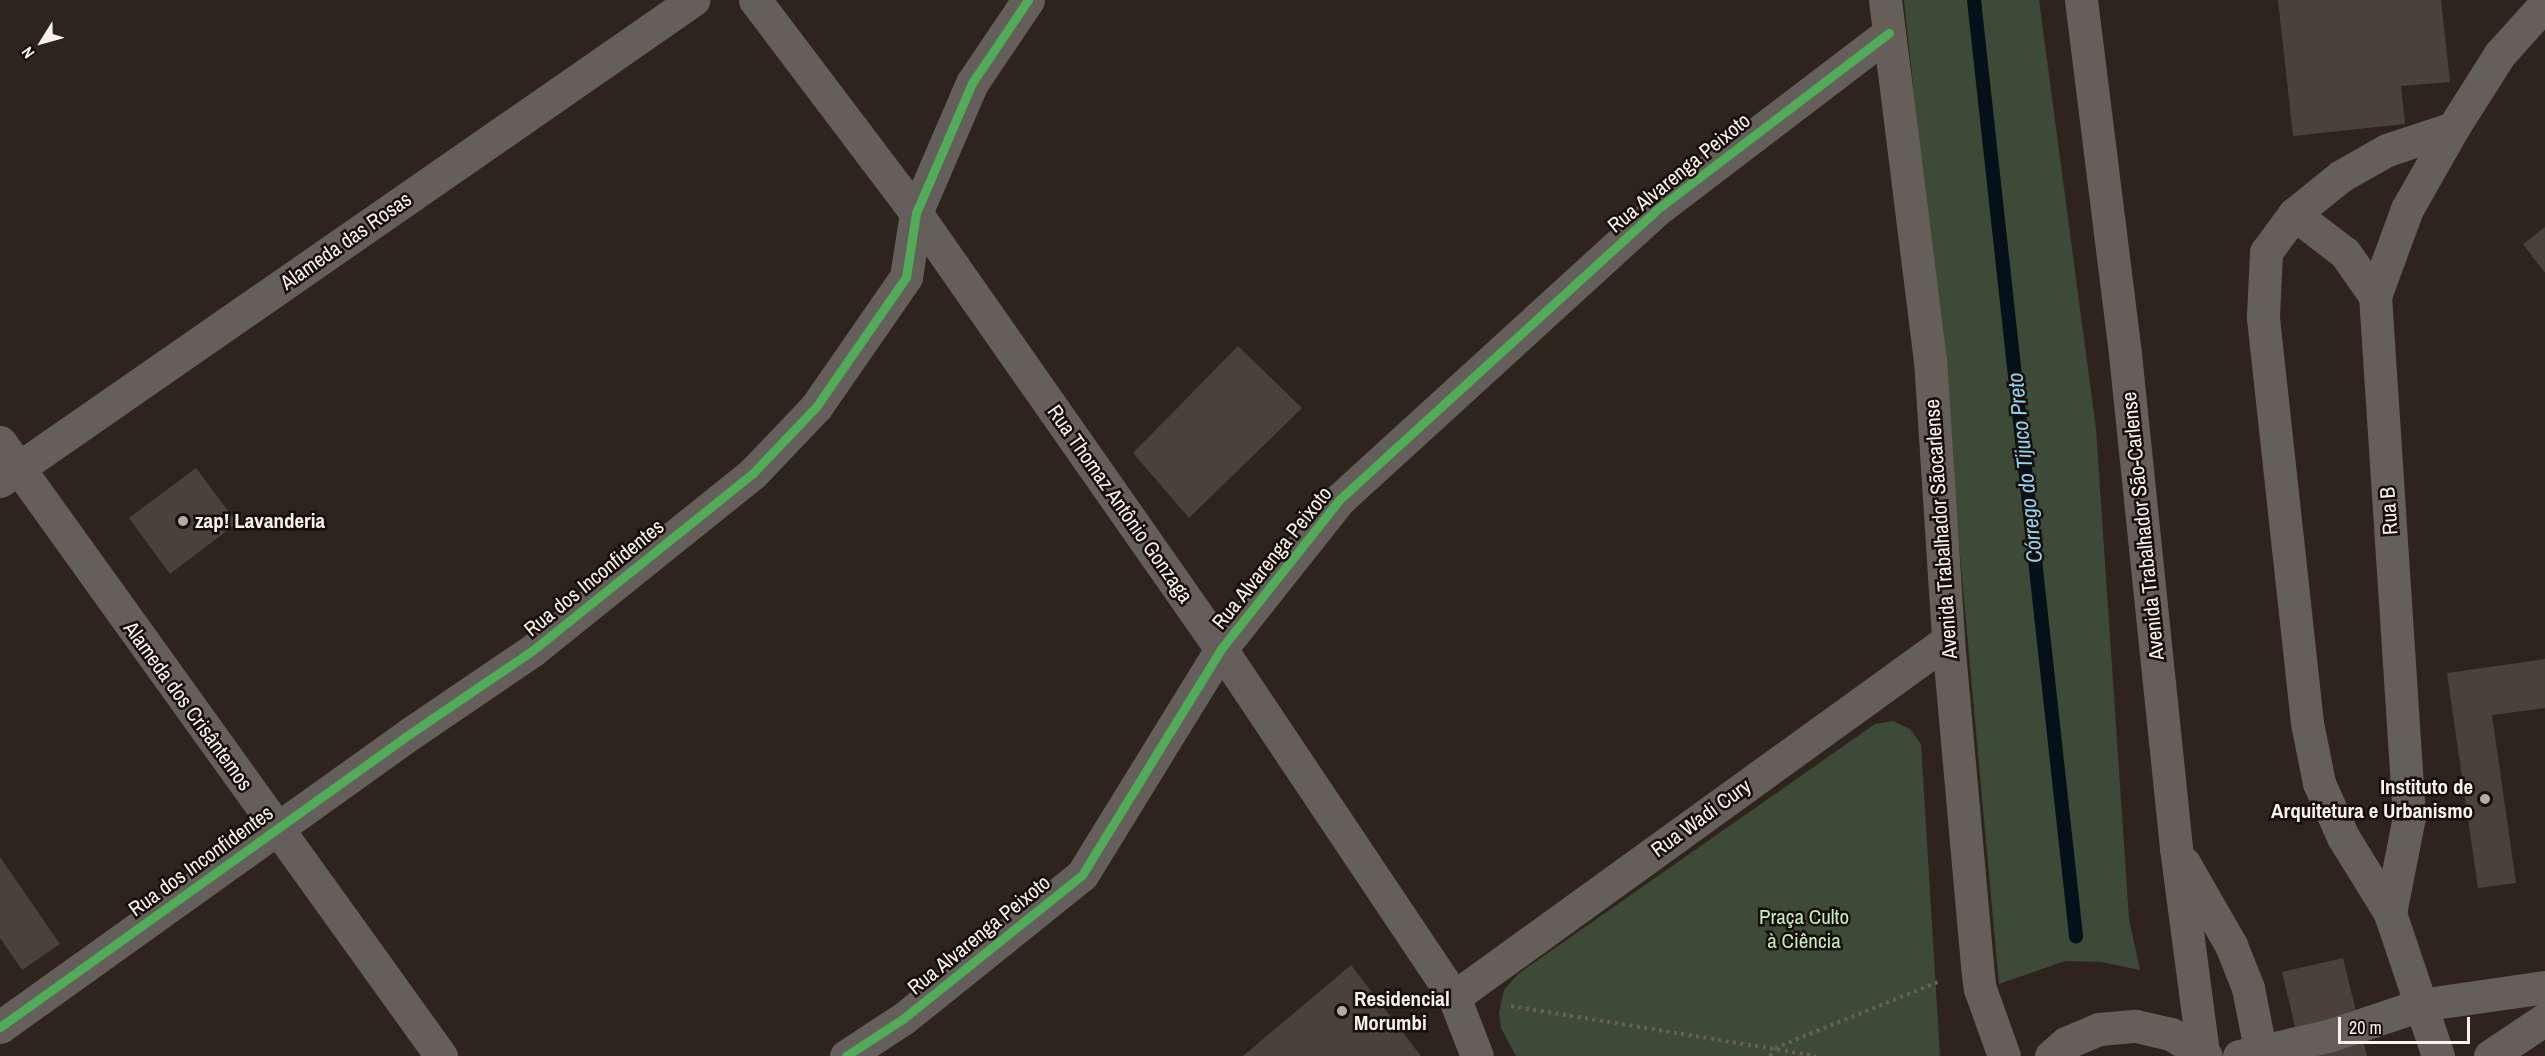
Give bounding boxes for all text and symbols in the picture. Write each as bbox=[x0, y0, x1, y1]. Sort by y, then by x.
north arrow bbox=[12, 12, 72, 72]
text: N bbox=[16, 42, 39, 63]
street label: Rua Alvarenga Peixoto bbox=[1602, 107, 1756, 239]
street label: Alameda das Rosas bbox=[276, 186, 416, 296]
water label: Córrego do Tijuco Preto bbox=[2002, 371, 2048, 565]
street label: Avenida Trabalhador São-Carlense bbox=[2116, 390, 2170, 662]
street label: Avenida Trabalhador Sãocarlense bbox=[1919, 398, 1963, 660]
street label: Rua Thomaz Antônio Gonzaga bbox=[1042, 400, 1198, 608]
street label: Rua Alvarenga Peixoto bbox=[1206, 481, 1338, 635]
street label: Rua B bbox=[2375, 486, 2403, 536]
place label: zap! Lavanderia bbox=[195, 508, 325, 534]
marker: zap! Lavanderia bbox=[176, 514, 190, 528]
street label: Rua dos Inconfidentes bbox=[519, 514, 669, 642]
street label: Alameda dos Crisântemos bbox=[118, 617, 258, 795]
street label: Rua Wadi Cury bbox=[1646, 773, 1756, 863]
place label: Instituto de Arquitetura e Urbanismo bbox=[2271, 774, 2473, 824]
marker: Instituto de Arquitetura e Urbanismo bbox=[2478, 792, 2492, 806]
street label: Rua dos Inconfidentes bbox=[124, 800, 278, 922]
street label: Rua Alvarenga Peixoto bbox=[902, 869, 1056, 1001]
park label: Praça Culto à Ciência bbox=[1759, 904, 1849, 954]
place label: Residencial Morumbi bbox=[1354, 986, 1450, 1036]
marker: Residencial Morumbi bbox=[1335, 1004, 1349, 1018]
scale bar bbox=[2341, 1005, 2473, 1043]
text: 20 m bbox=[2349, 1015, 2382, 1040]

